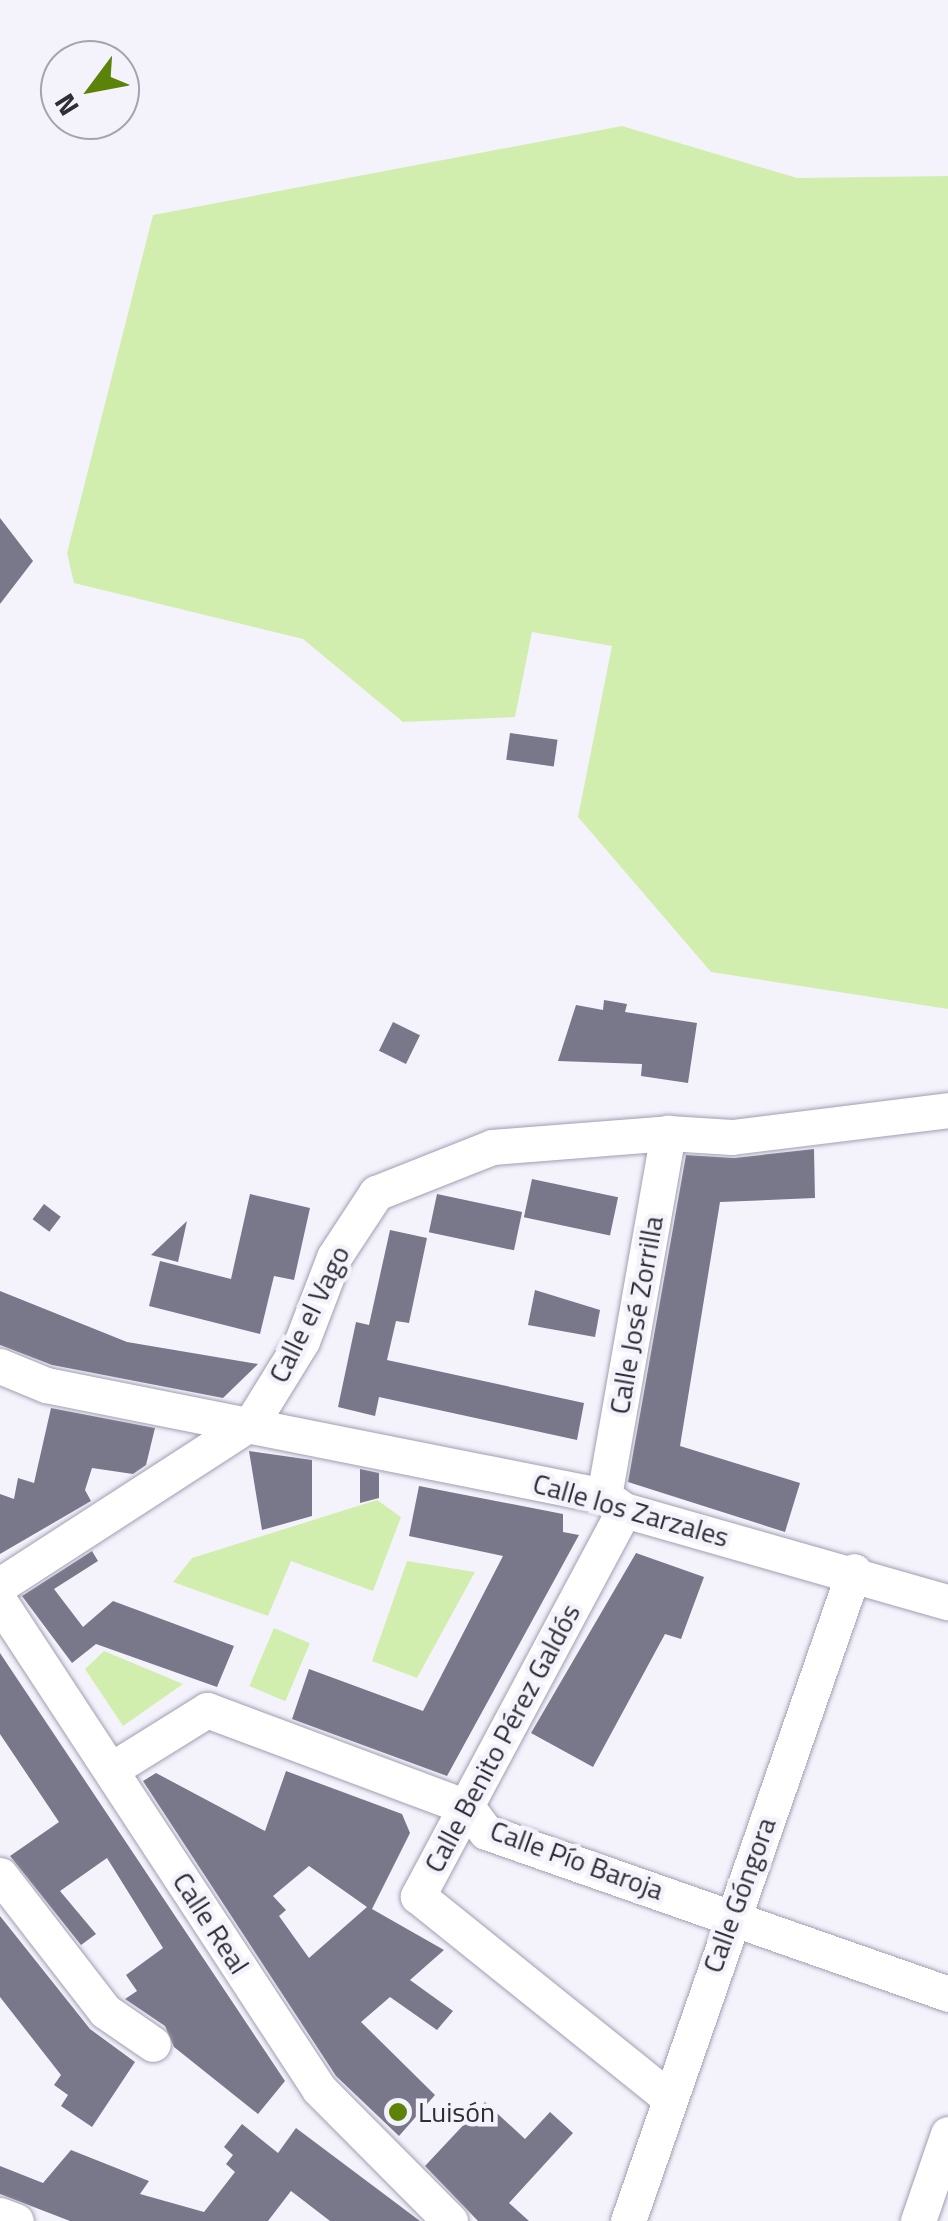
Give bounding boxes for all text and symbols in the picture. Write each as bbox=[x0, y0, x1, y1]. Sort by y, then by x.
north arrow bbox=[40, 40, 140, 140]
text: N bbox=[42, 85, 89, 125]
street label: Calle José Zorrilla bbox=[602, 1213, 670, 1417]
street label: Calle el Vago bbox=[261, 1240, 357, 1388]
street label: Calle los Zarzales bbox=[529, 1466, 733, 1554]
street label: Calle Benito Pérez Galdós bbox=[417, 1598, 587, 1878]
street label: Calle Pío Baroja bbox=[486, 1813, 668, 1907]
street label: Calle Góngora bbox=[695, 1813, 783, 1977]
street label: Calle Real bbox=[166, 1866, 256, 1980]
place label: Luisón bbox=[418, 2095, 495, 2129]
marker: Luisón bbox=[387, 2101, 409, 2123]

